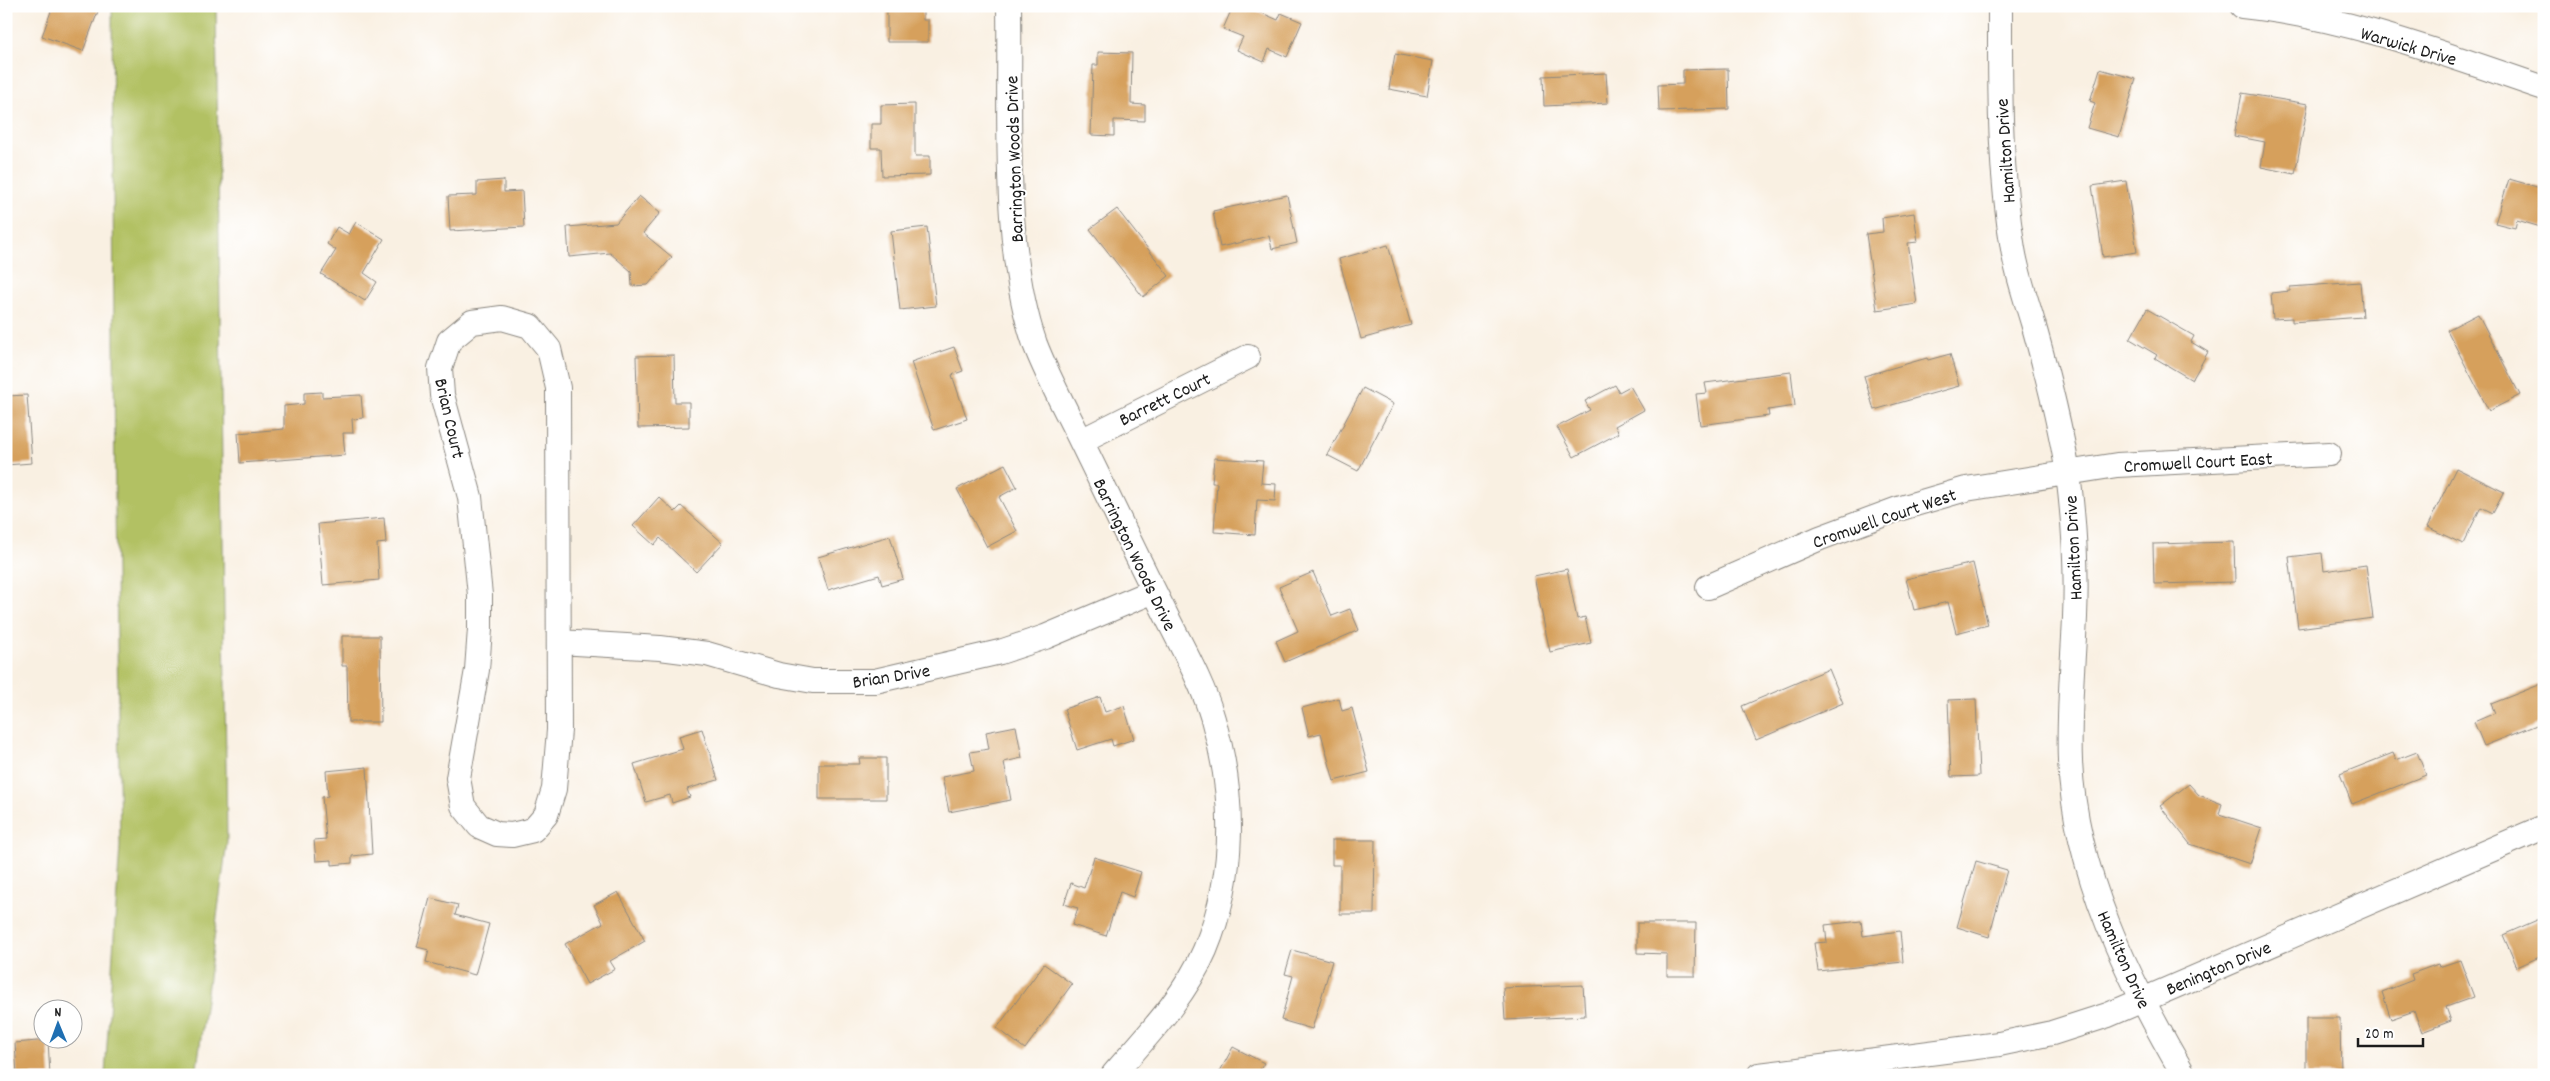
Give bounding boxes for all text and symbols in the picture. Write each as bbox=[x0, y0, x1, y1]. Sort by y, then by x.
street label: Warwick Drive bbox=[2357, 22, 2459, 75]
street label: Barrington Woods Drive bbox=[1000, 75, 1033, 243]
street label: Hamilton Drive bbox=[1990, 97, 2025, 204]
street label: Barrett Court bbox=[1115, 367, 1216, 435]
street label: Brian Court bbox=[425, 376, 470, 462]
street label: Cromwell Court East bbox=[2123, 447, 2273, 482]
street label: Barrington Woods Drive bbox=[1084, 475, 1182, 636]
street label: Cromwell Court West bbox=[1810, 483, 1961, 558]
street label: Hamilton Drive bbox=[2059, 495, 2092, 601]
street label: Brian Drive bbox=[851, 659, 932, 698]
street label: Hamilton Drive bbox=[2088, 907, 2155, 1014]
street label: Benington Drive bbox=[2163, 936, 2276, 1005]
north arrow bbox=[32, 998, 82, 1048]
text: N bbox=[54, 1003, 62, 1023]
scale bar bbox=[2358, 1016, 2422, 1048]
text: 20 m bbox=[2365, 1024, 2393, 1046]

